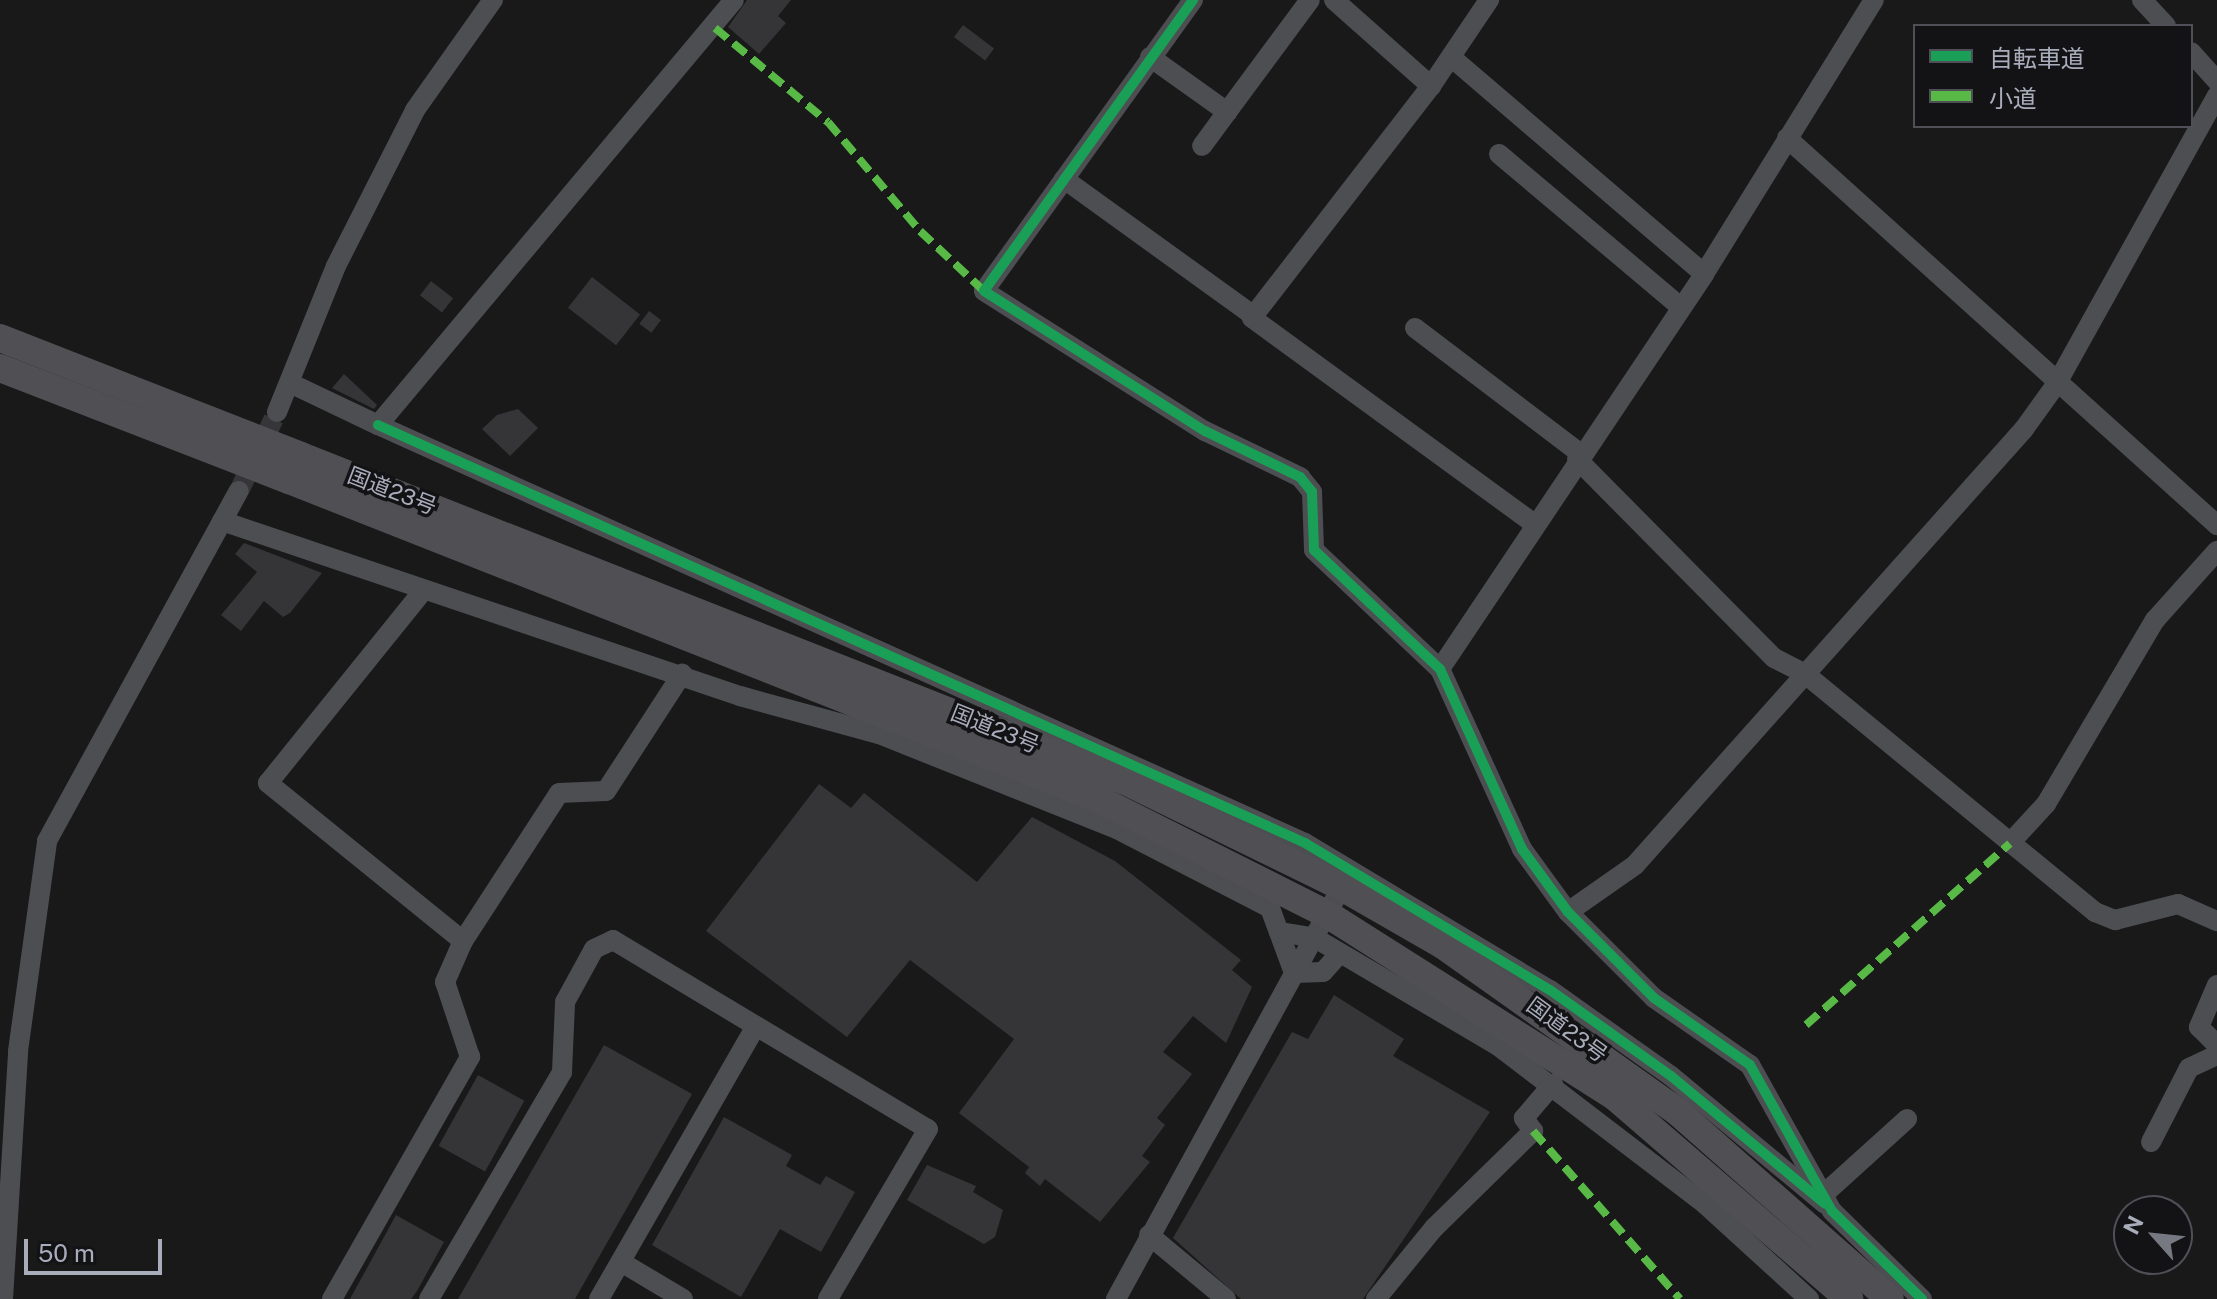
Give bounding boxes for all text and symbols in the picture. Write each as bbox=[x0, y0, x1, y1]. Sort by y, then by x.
legend bbox=[1913, 24, 2193, 128]
text: 自転車道 bbox=[1989, 44, 2085, 72]
text: 小道 bbox=[1989, 84, 2037, 112]
street label: 国道23号 bbox=[344, 462, 440, 520]
street label: 国道23号 bbox=[947, 699, 1043, 759]
street label: 国道23号 bbox=[1522, 992, 1612, 1068]
north arrow bbox=[2113, 1195, 2193, 1275]
text: N bbox=[2118, 1211, 2149, 1239]
scale bar bbox=[28, 1223, 166, 1273]
text: 50 m bbox=[38, 1239, 95, 1267]

